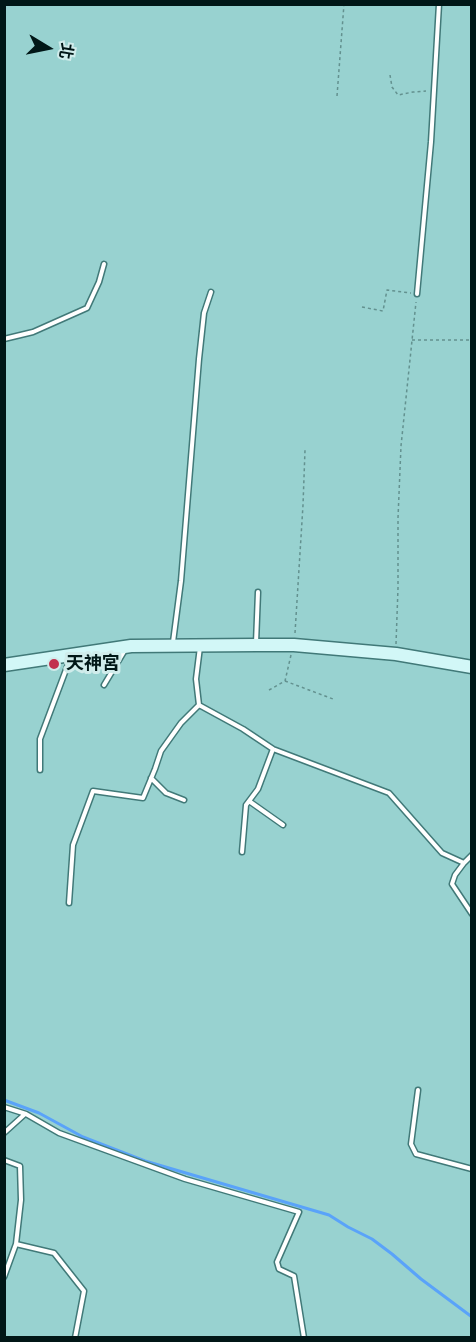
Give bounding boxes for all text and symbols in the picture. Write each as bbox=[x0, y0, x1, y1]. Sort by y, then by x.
north arrow bbox=[18, 18, 78, 78]
text: 北 bbox=[55, 42, 77, 61]
place label: 天神宮 bbox=[66, 653, 120, 675]
marker: 天神宮 bbox=[47, 657, 61, 671]

